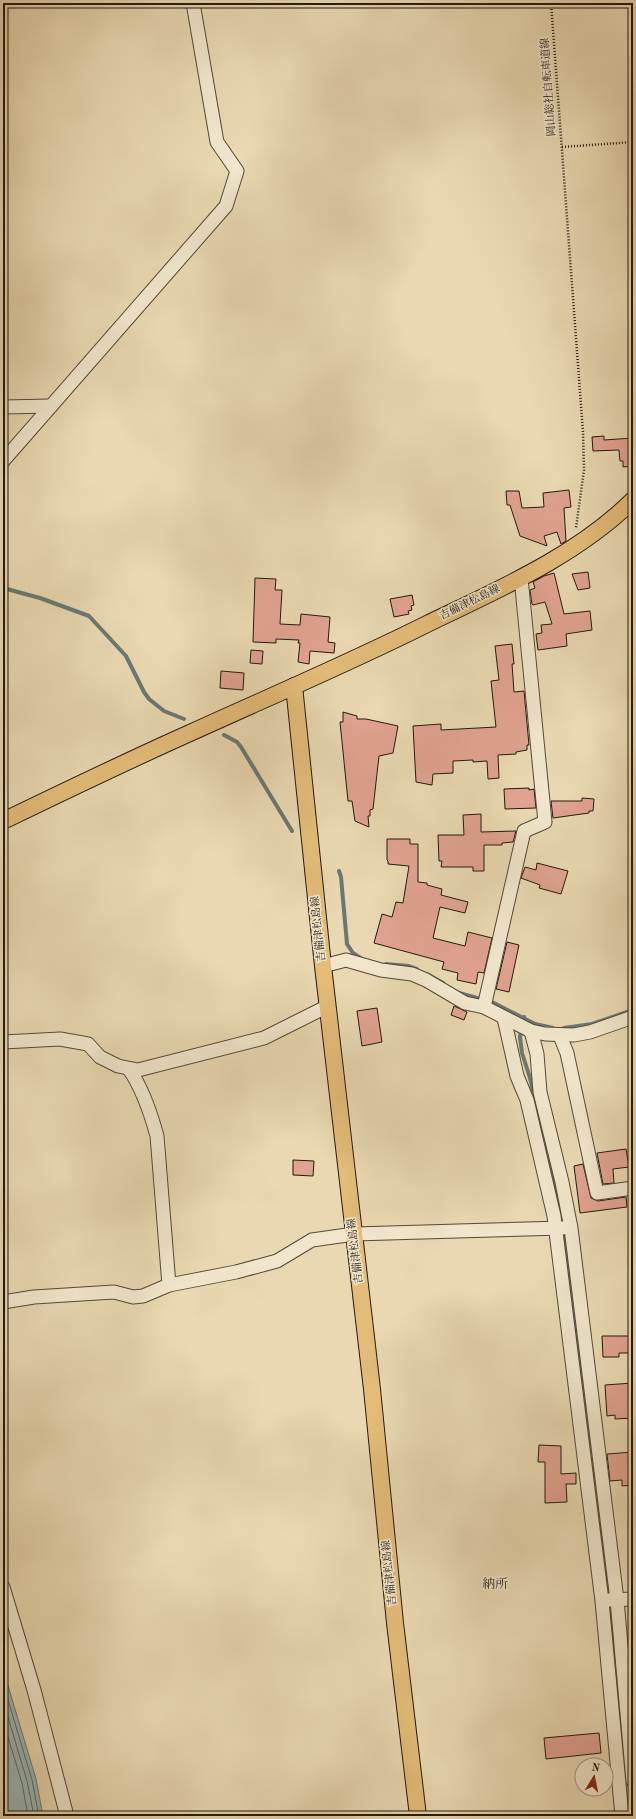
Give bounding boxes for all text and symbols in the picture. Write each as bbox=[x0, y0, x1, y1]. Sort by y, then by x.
street label: 岡山総社自転車道線 bbox=[538, 37, 558, 137]
street label: 吉備津松島線 bbox=[437, 582, 502, 622]
street label: 吉備津松島線 bbox=[308, 896, 328, 963]
street label: 吉備津松島線 bbox=[345, 1218, 365, 1285]
street label: 吉備津松島線 bbox=[379, 1540, 399, 1607]
district label: 納所 bbox=[482, 1577, 508, 1591]
north arrow bbox=[574, 1757, 614, 1797]
text: N bbox=[590, 1762, 601, 1775]

